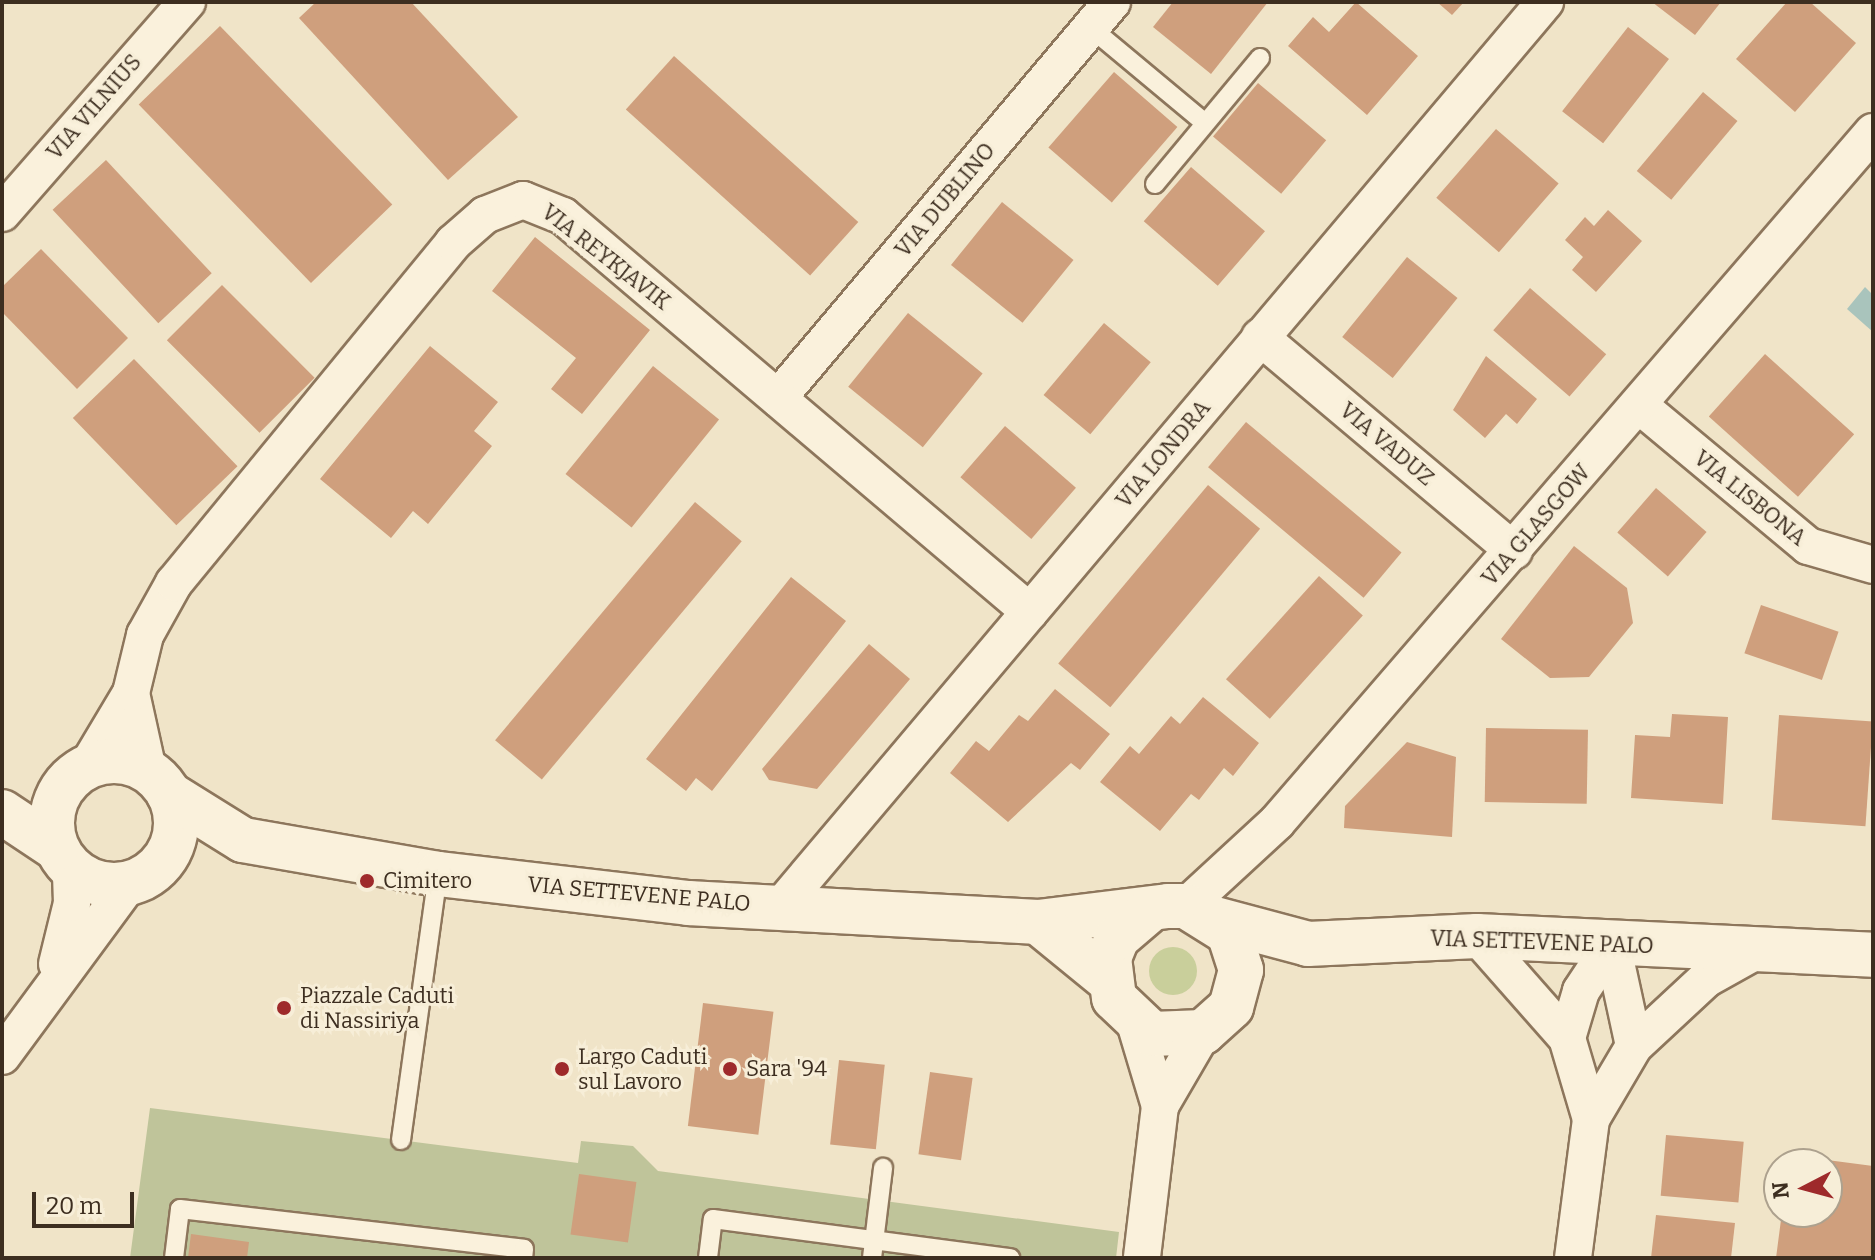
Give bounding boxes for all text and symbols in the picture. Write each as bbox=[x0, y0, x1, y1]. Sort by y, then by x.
street label: VIA VILNIUS bbox=[41, 49, 147, 165]
street label: VIA DUBLINO bbox=[890, 137, 1000, 263]
street label: VIA REYKJAVIK bbox=[536, 199, 676, 315]
street label: VIA LONDRA bbox=[1110, 395, 1216, 513]
street label: VIA VADUZ bbox=[1334, 397, 1440, 491]
street label: VIA LISBONA bbox=[1689, 445, 1811, 551]
street label: VIA GLASGOW bbox=[1476, 459, 1596, 591]
place label: Cimitero bbox=[383, 868, 472, 894]
street label: VIA SETTEVENE PALO bbox=[526, 871, 752, 917]
marker: Cimitero bbox=[358, 872, 376, 890]
street label: VIA SETTEVENE PALO bbox=[1430, 925, 1654, 959]
place label: Piazzale Caduti di Nassiriya bbox=[300, 982, 454, 1034]
marker: Piazzale Caduti di Nassiriya bbox=[275, 999, 293, 1017]
place label: Largo Caduti sul Lavoro bbox=[578, 1043, 707, 1094]
place label: Sara '94 bbox=[746, 1056, 827, 1082]
marker: Largo Caduti sul Lavoro bbox=[553, 1060, 571, 1078]
marker: Sara '94 bbox=[721, 1060, 739, 1078]
north arrow bbox=[1763, 1148, 1843, 1228]
scale bar bbox=[36, 1176, 138, 1226]
text: N bbox=[1766, 1181, 1795, 1200]
text: 20 m bbox=[46, 1192, 102, 1220]

